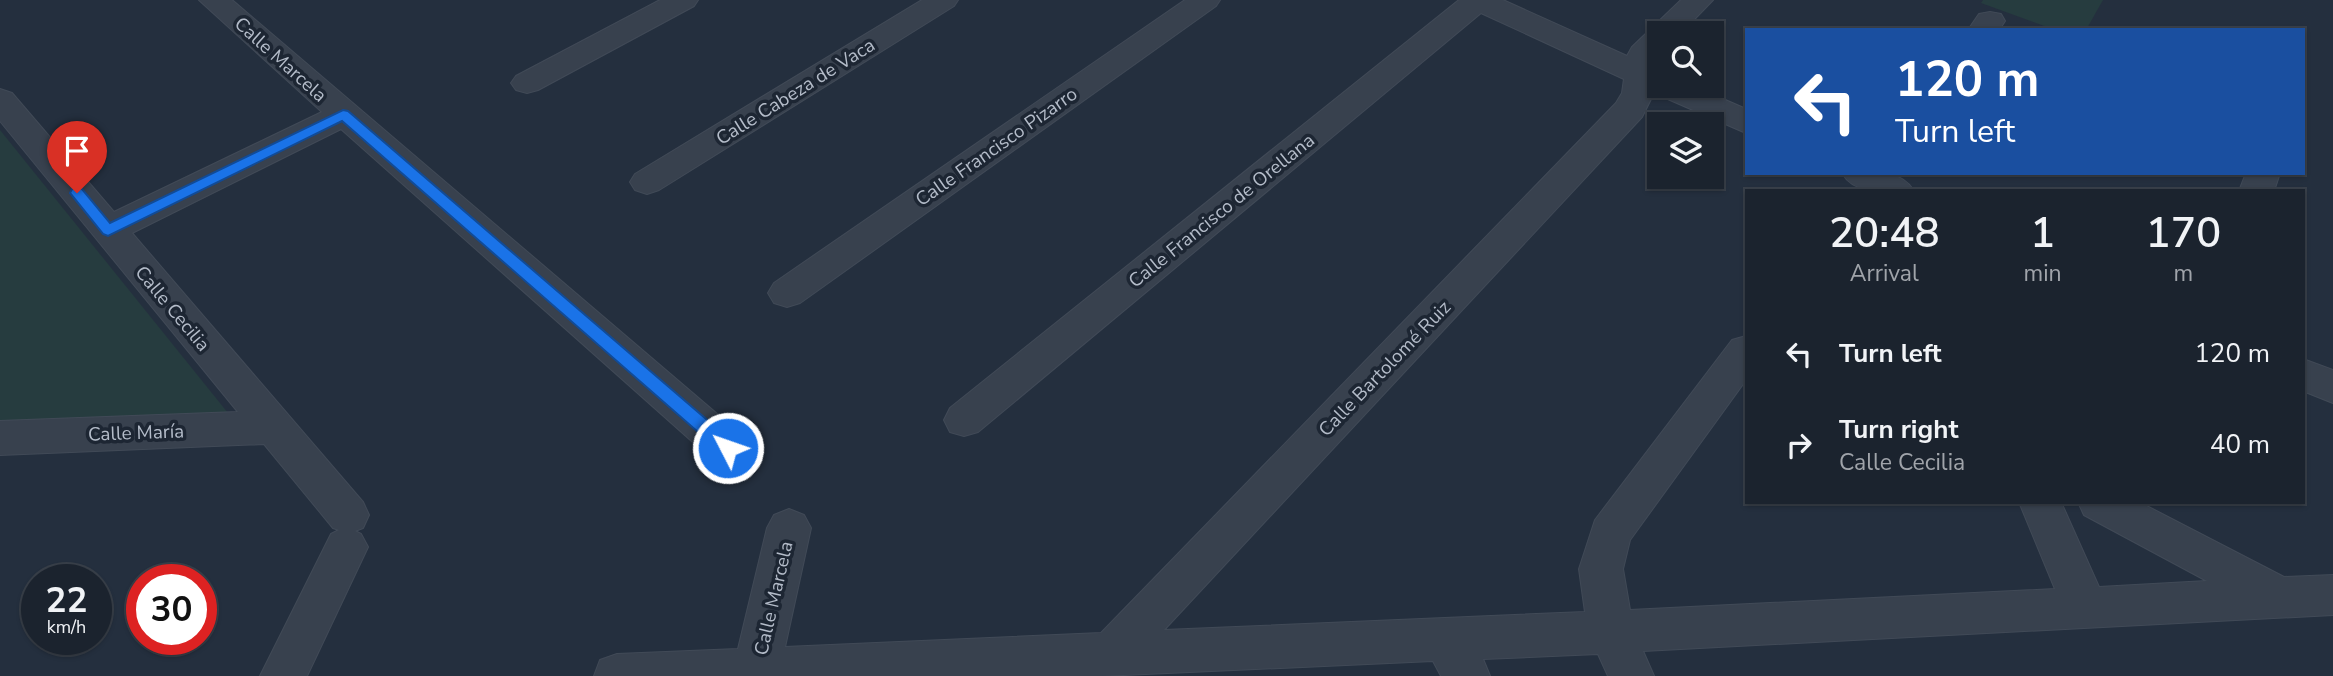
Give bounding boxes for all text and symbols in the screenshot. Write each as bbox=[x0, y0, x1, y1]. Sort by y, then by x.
street label: Calle Marcela bbox=[228, 11, 332, 108]
map controls bbox=[1647, 21, 1724, 189]
button: search bbox=[1647, 21, 1724, 98]
street label: Calle Cabeza de Vaca bbox=[711, 32, 880, 151]
text: 120 m bbox=[1895, 46, 2039, 113]
icon: left bbox=[1780, 56, 1871, 147]
street label: Calle Francisco Pizarro bbox=[910, 81, 1083, 213]
text: Turn left bbox=[1895, 110, 2015, 153]
button: layers bbox=[1647, 112, 1724, 189]
pin bbox=[47, 121, 107, 193]
street label: Calle Francisco de Orellana bbox=[1123, 128, 1320, 294]
icon: arrive bbox=[58, 132, 96, 170]
text: 20:48 bbox=[1829, 205, 1940, 262]
text: 1 bbox=[2030, 205, 2055, 262]
text: 170 bbox=[2145, 205, 2221, 262]
text: Arrival bbox=[1850, 258, 1919, 289]
text: min bbox=[2024, 258, 2062, 289]
text: m bbox=[2173, 258, 2193, 289]
street label: Calle Cecilia bbox=[129, 260, 216, 357]
street label: Calle Bartolomé Ruiz bbox=[1313, 295, 1457, 442]
icon: left bbox=[1780, 335, 1818, 373]
text: Turn left bbox=[1839, 336, 1942, 371]
text: 120 m bbox=[2194, 336, 2270, 371]
position arrow bbox=[691, 411, 765, 485]
text: Turn right bbox=[1839, 412, 1958, 447]
street label: Calle María bbox=[87, 418, 185, 448]
icon: right bbox=[1780, 426, 1818, 464]
text: 40 m bbox=[2210, 427, 2270, 462]
text: Calle Cecilia bbox=[1839, 447, 1965, 478]
street label: Calle Marcela bbox=[748, 539, 800, 658]
speed limit sign: 30 bbox=[126, 564, 217, 655]
text: 22 bbox=[45, 577, 88, 624]
text: km/h bbox=[47, 615, 86, 639]

